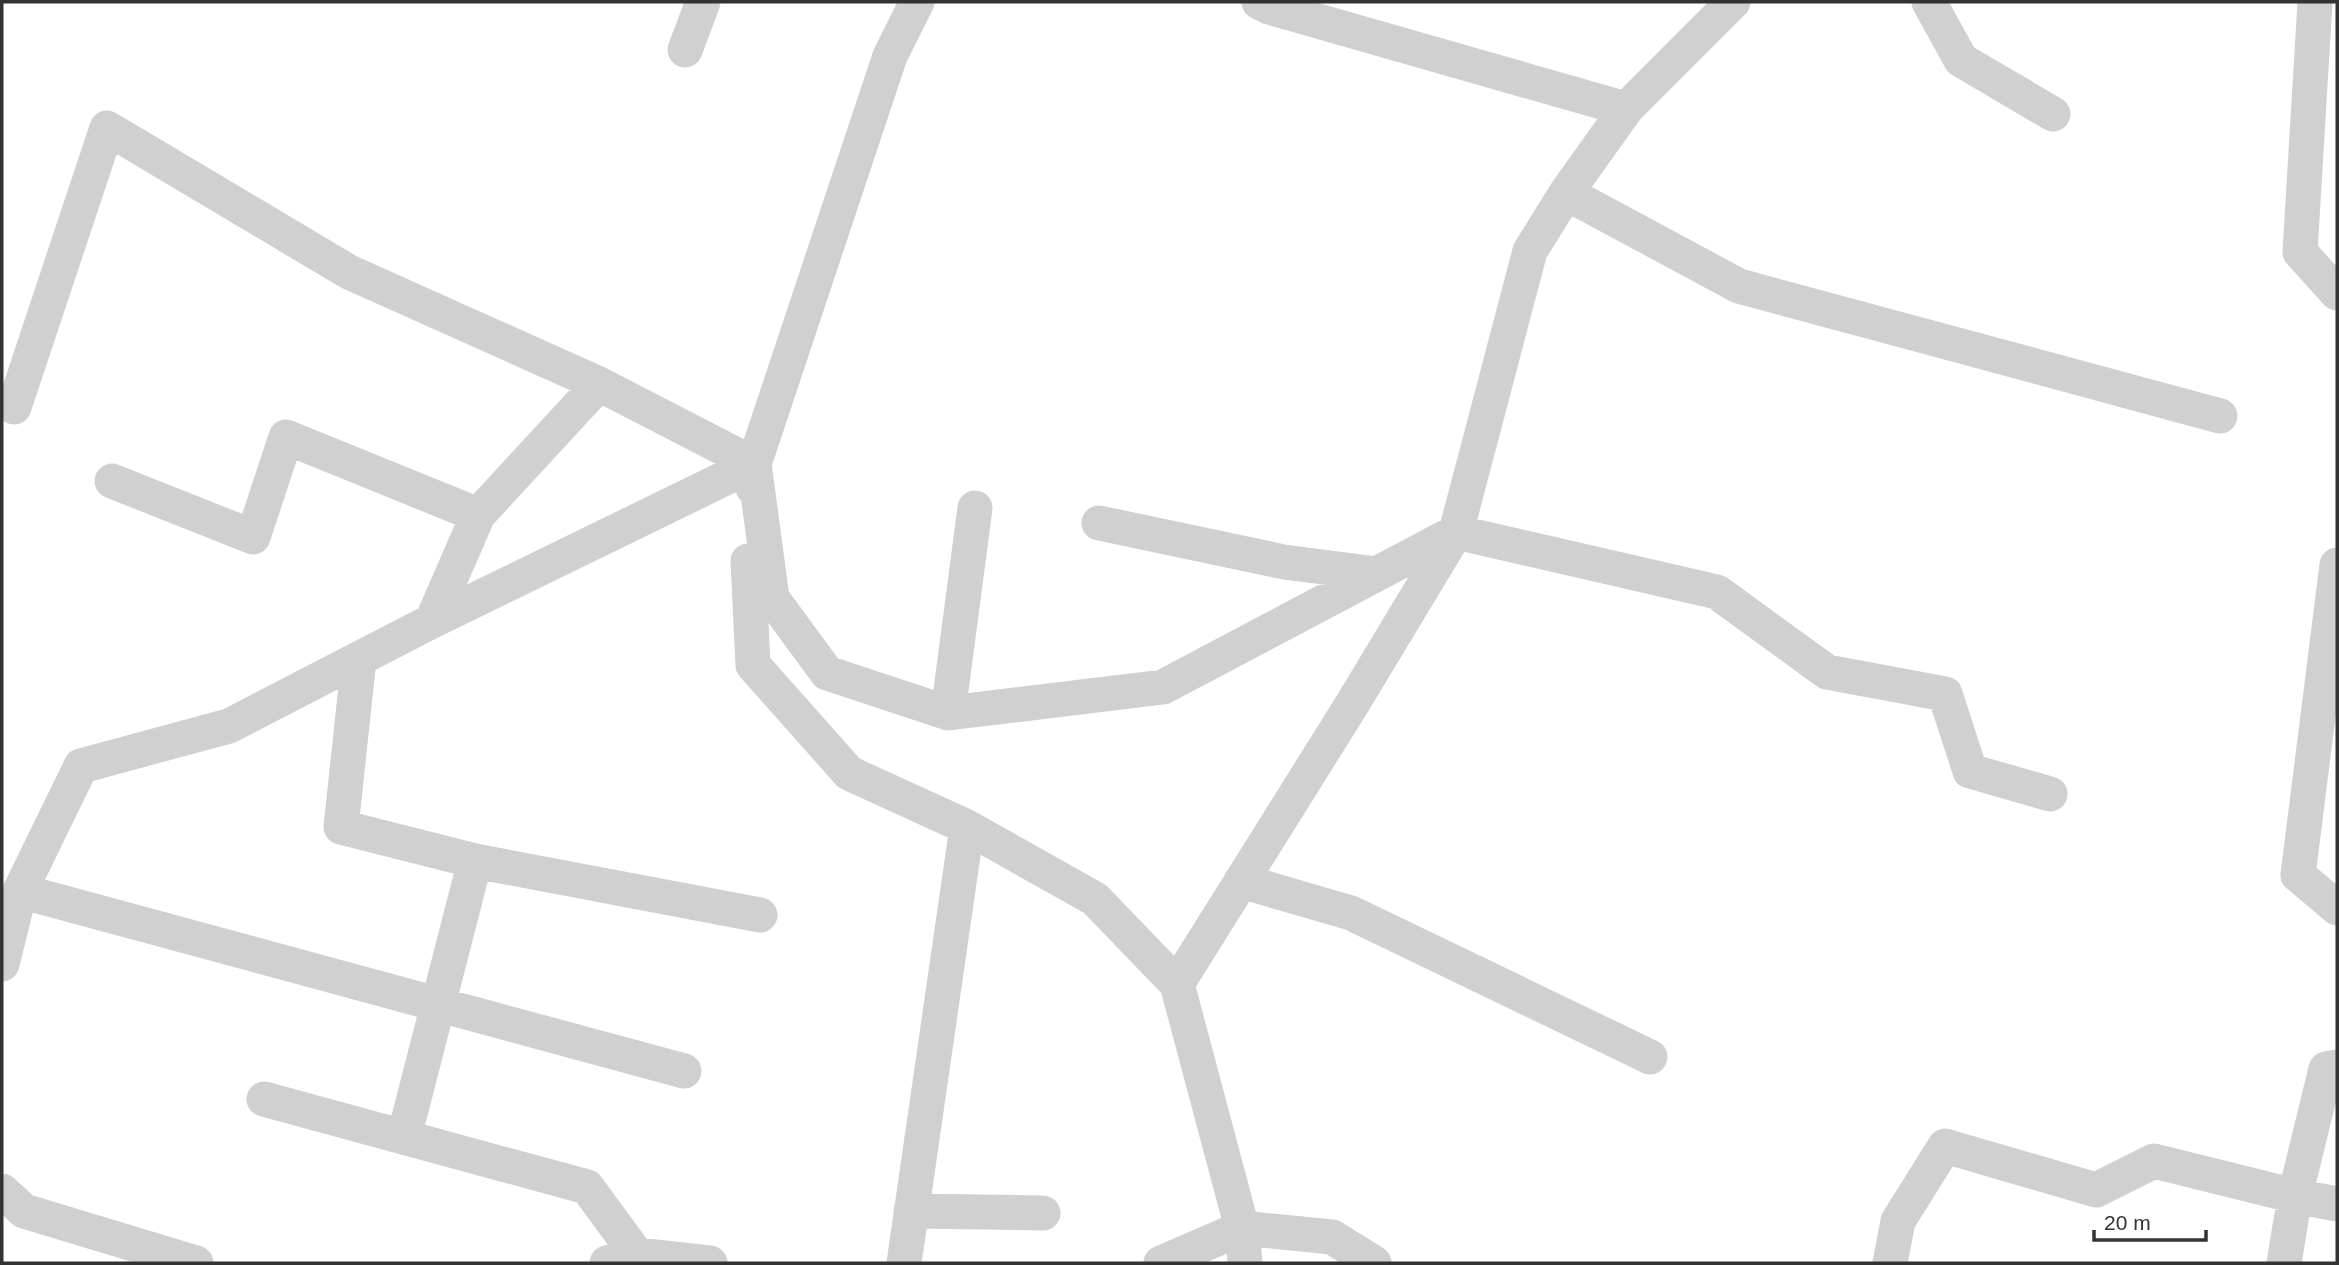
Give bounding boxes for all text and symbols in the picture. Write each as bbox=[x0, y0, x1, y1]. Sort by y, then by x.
scale bar bbox=[2094, 1198, 2206, 1242]
text: 20 m bbox=[2104, 1211, 2151, 1234]

